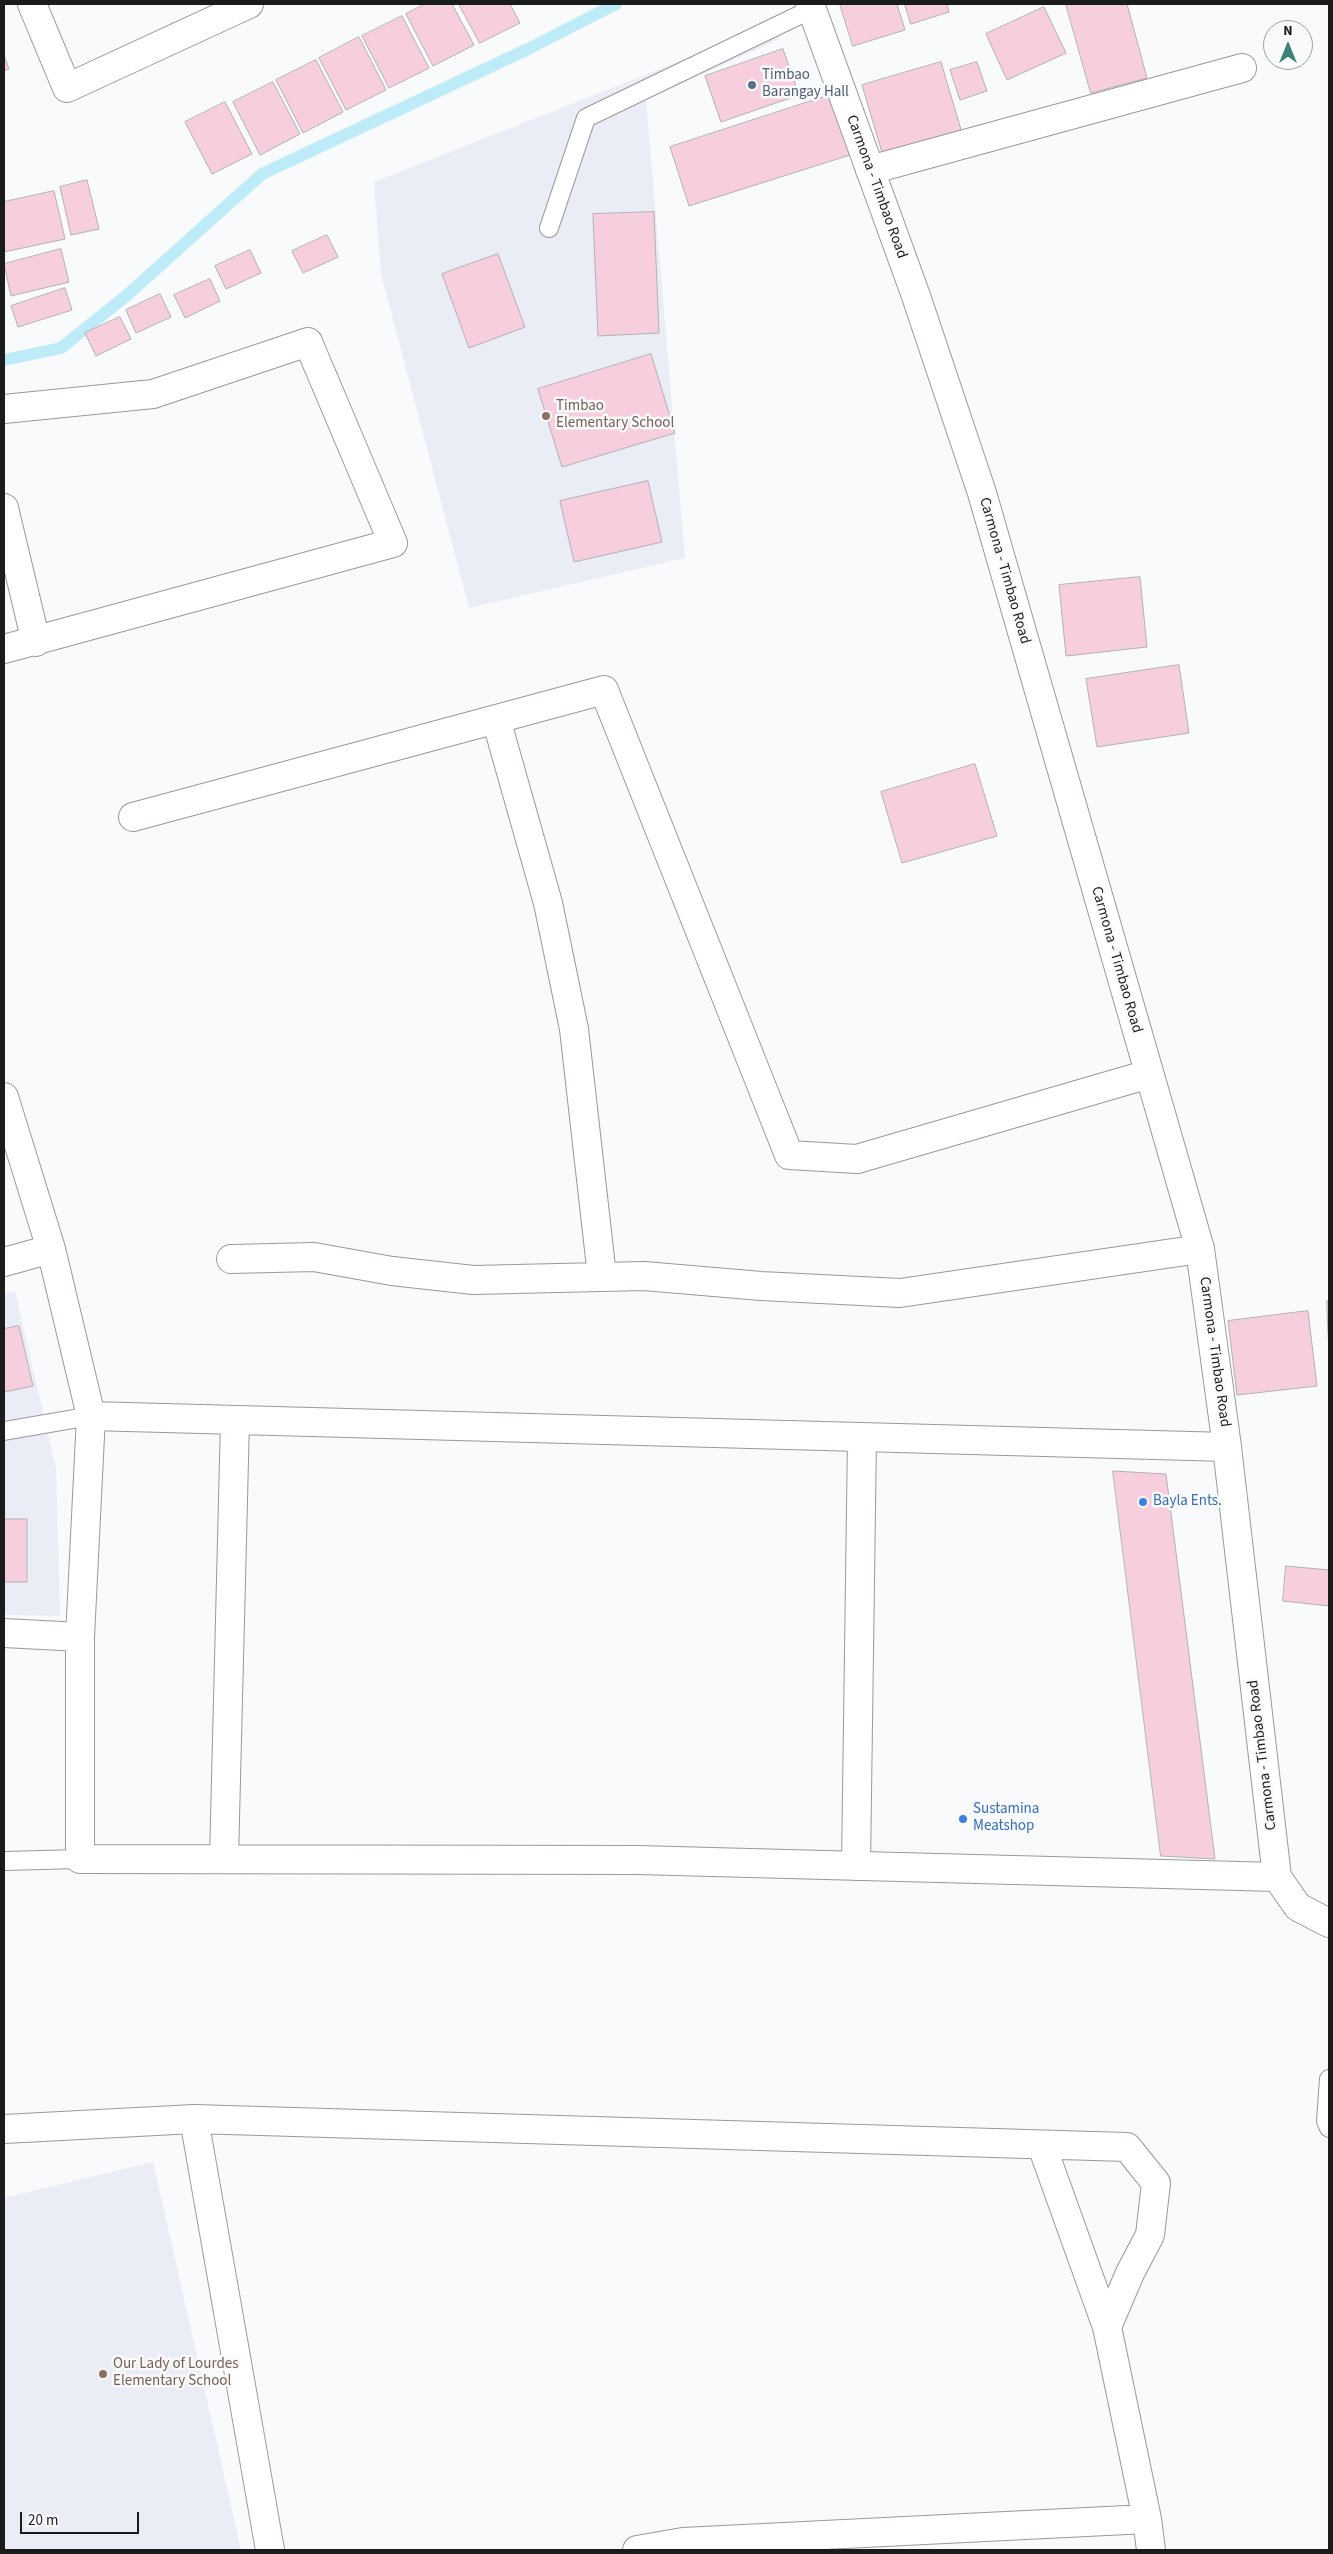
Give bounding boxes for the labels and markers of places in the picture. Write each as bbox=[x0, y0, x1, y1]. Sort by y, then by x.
place label: Timbao Barangay Hall bbox=[762, 67, 849, 102]
marker: Timbao Barangay Hall bbox=[746, 79, 758, 91]
place label: Timbao Elementary School bbox=[556, 398, 674, 433]
marker: Timbao Elementary School bbox=[540, 410, 552, 422]
place label: Bayla Ents. bbox=[1153, 1493, 1222, 1511]
marker: Bayla Ents. bbox=[1137, 1496, 1149, 1508]
place label: Sustamina Meatshop bbox=[973, 1801, 1039, 1836]
marker: Sustamina Meatshop bbox=[957, 1813, 969, 1825]
place label: Our Lady of Lourdes Elementary School bbox=[113, 2356, 238, 2391]
marker: Our Lady of Lourdes Elementary School bbox=[97, 2368, 109, 2380]

